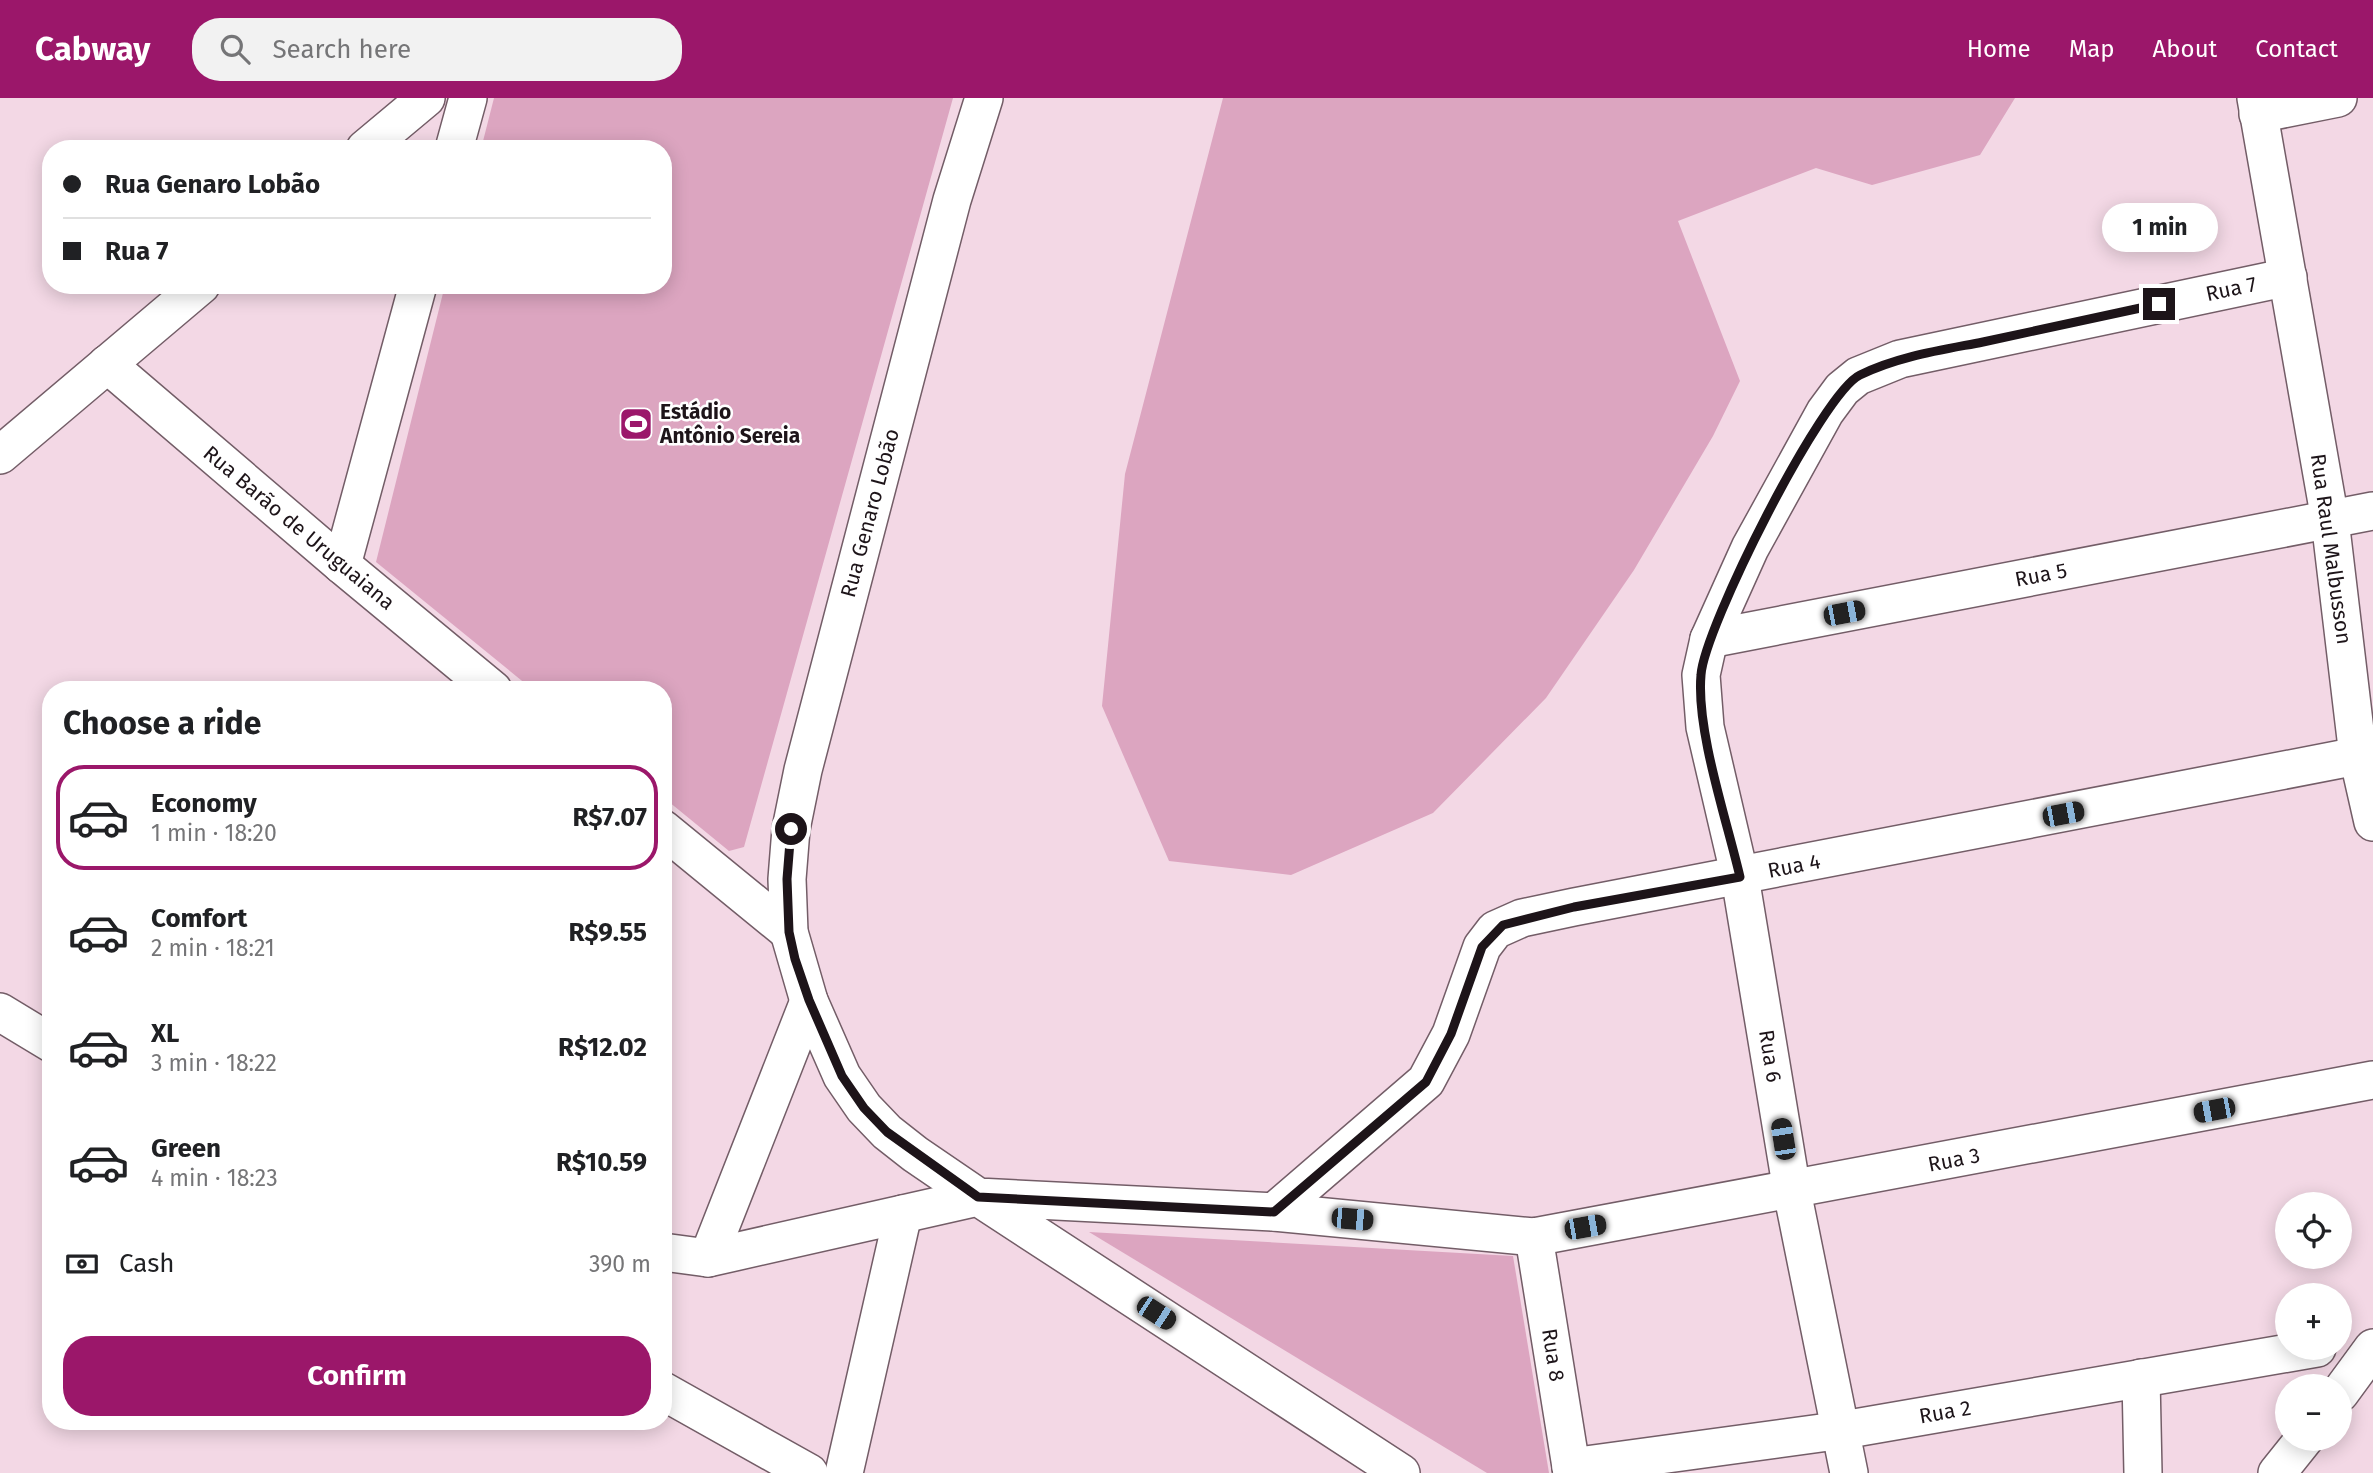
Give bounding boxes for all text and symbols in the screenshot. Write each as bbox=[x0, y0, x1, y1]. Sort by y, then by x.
search box bbox=[192, 18, 682, 81]
text: Cabway bbox=[35, 29, 150, 69]
icon: search bbox=[216, 30, 254, 68]
text: Search here bbox=[272, 34, 411, 65]
text: Home bbox=[1967, 35, 2031, 63]
text: Map bbox=[2069, 35, 2115, 63]
text: About bbox=[2153, 35, 2217, 63]
text: Contact bbox=[2255, 35, 2338, 63]
text: Rua Genaro Lobão bbox=[105, 169, 320, 200]
callout: 1 min bbox=[2101, 202, 2217, 252]
text: 1 min bbox=[2132, 213, 2188, 241]
text: Rua 7 bbox=[105, 236, 169, 267]
street label: Rua 7 bbox=[2203, 271, 2259, 307]
route end bbox=[2143, 288, 2175, 320]
place label: Estádio Antônio Sereia bbox=[659, 399, 800, 449]
sports icon: Estádio Antônio Sereia bbox=[617, 405, 655, 443]
street label: Rua Genaro Lobão bbox=[835, 426, 905, 600]
street label: Rua Barão de Uruguaiana bbox=[198, 440, 400, 616]
street label: Rua Raul Malbusson bbox=[2305, 452, 2357, 646]
street label: Rua 5 bbox=[2013, 557, 2069, 593]
car bbox=[1822, 599, 1867, 627]
text: Choose a ride bbox=[63, 704, 261, 742]
icon: car bbox=[67, 786, 130, 849]
text: Economy bbox=[151, 788, 257, 819]
car bbox=[2041, 800, 2086, 828]
text: R$7.07 bbox=[573, 802, 647, 833]
route start bbox=[775, 813, 807, 845]
text: 1 min · 18:20 bbox=[151, 819, 277, 847]
street label: Rua 4 bbox=[1765, 848, 1823, 884]
icon: car bbox=[67, 901, 130, 964]
text: Comfort bbox=[151, 903, 247, 934]
text: R$9.55 bbox=[569, 917, 647, 948]
text: 2 min · 18:21 bbox=[151, 934, 275, 962]
icon: car bbox=[67, 1016, 130, 1079]
text: XL bbox=[151, 1018, 179, 1049]
street label: Rua 6 bbox=[1753, 1028, 1787, 1084]
text: R$12.02 bbox=[558, 1032, 647, 1063]
text: 3 min · 18:22 bbox=[151, 1049, 277, 1077]
car bbox=[2192, 1096, 2237, 1124]
car bbox=[1770, 1117, 1797, 1161]
icon: car bbox=[67, 1131, 130, 1194]
text: Green bbox=[151, 1133, 221, 1164]
street label: Rua 3 bbox=[1926, 1142, 1982, 1178]
text: R$10.59 bbox=[556, 1147, 647, 1178]
text: 4 min · 18:23 bbox=[151, 1164, 278, 1192]
map controls bbox=[2275, 1192, 2352, 1451]
button: locate bbox=[2275, 1192, 2352, 1269]
car bbox=[1331, 1207, 1374, 1231]
car bbox=[1563, 1213, 1608, 1241]
icon: cash bbox=[63, 1245, 101, 1283]
text: Cash bbox=[119, 1248, 175, 1279]
text: 390 m bbox=[589, 1250, 651, 1278]
button: + bbox=[2275, 1283, 2352, 1360]
car bbox=[1133, 1293, 1180, 1333]
street label: Rua 8 bbox=[1536, 1327, 1570, 1383]
button: Confirm bbox=[63, 1336, 651, 1416]
button: − bbox=[2275, 1374, 2352, 1451]
street label: Rua 2 bbox=[1917, 1395, 1973, 1429]

